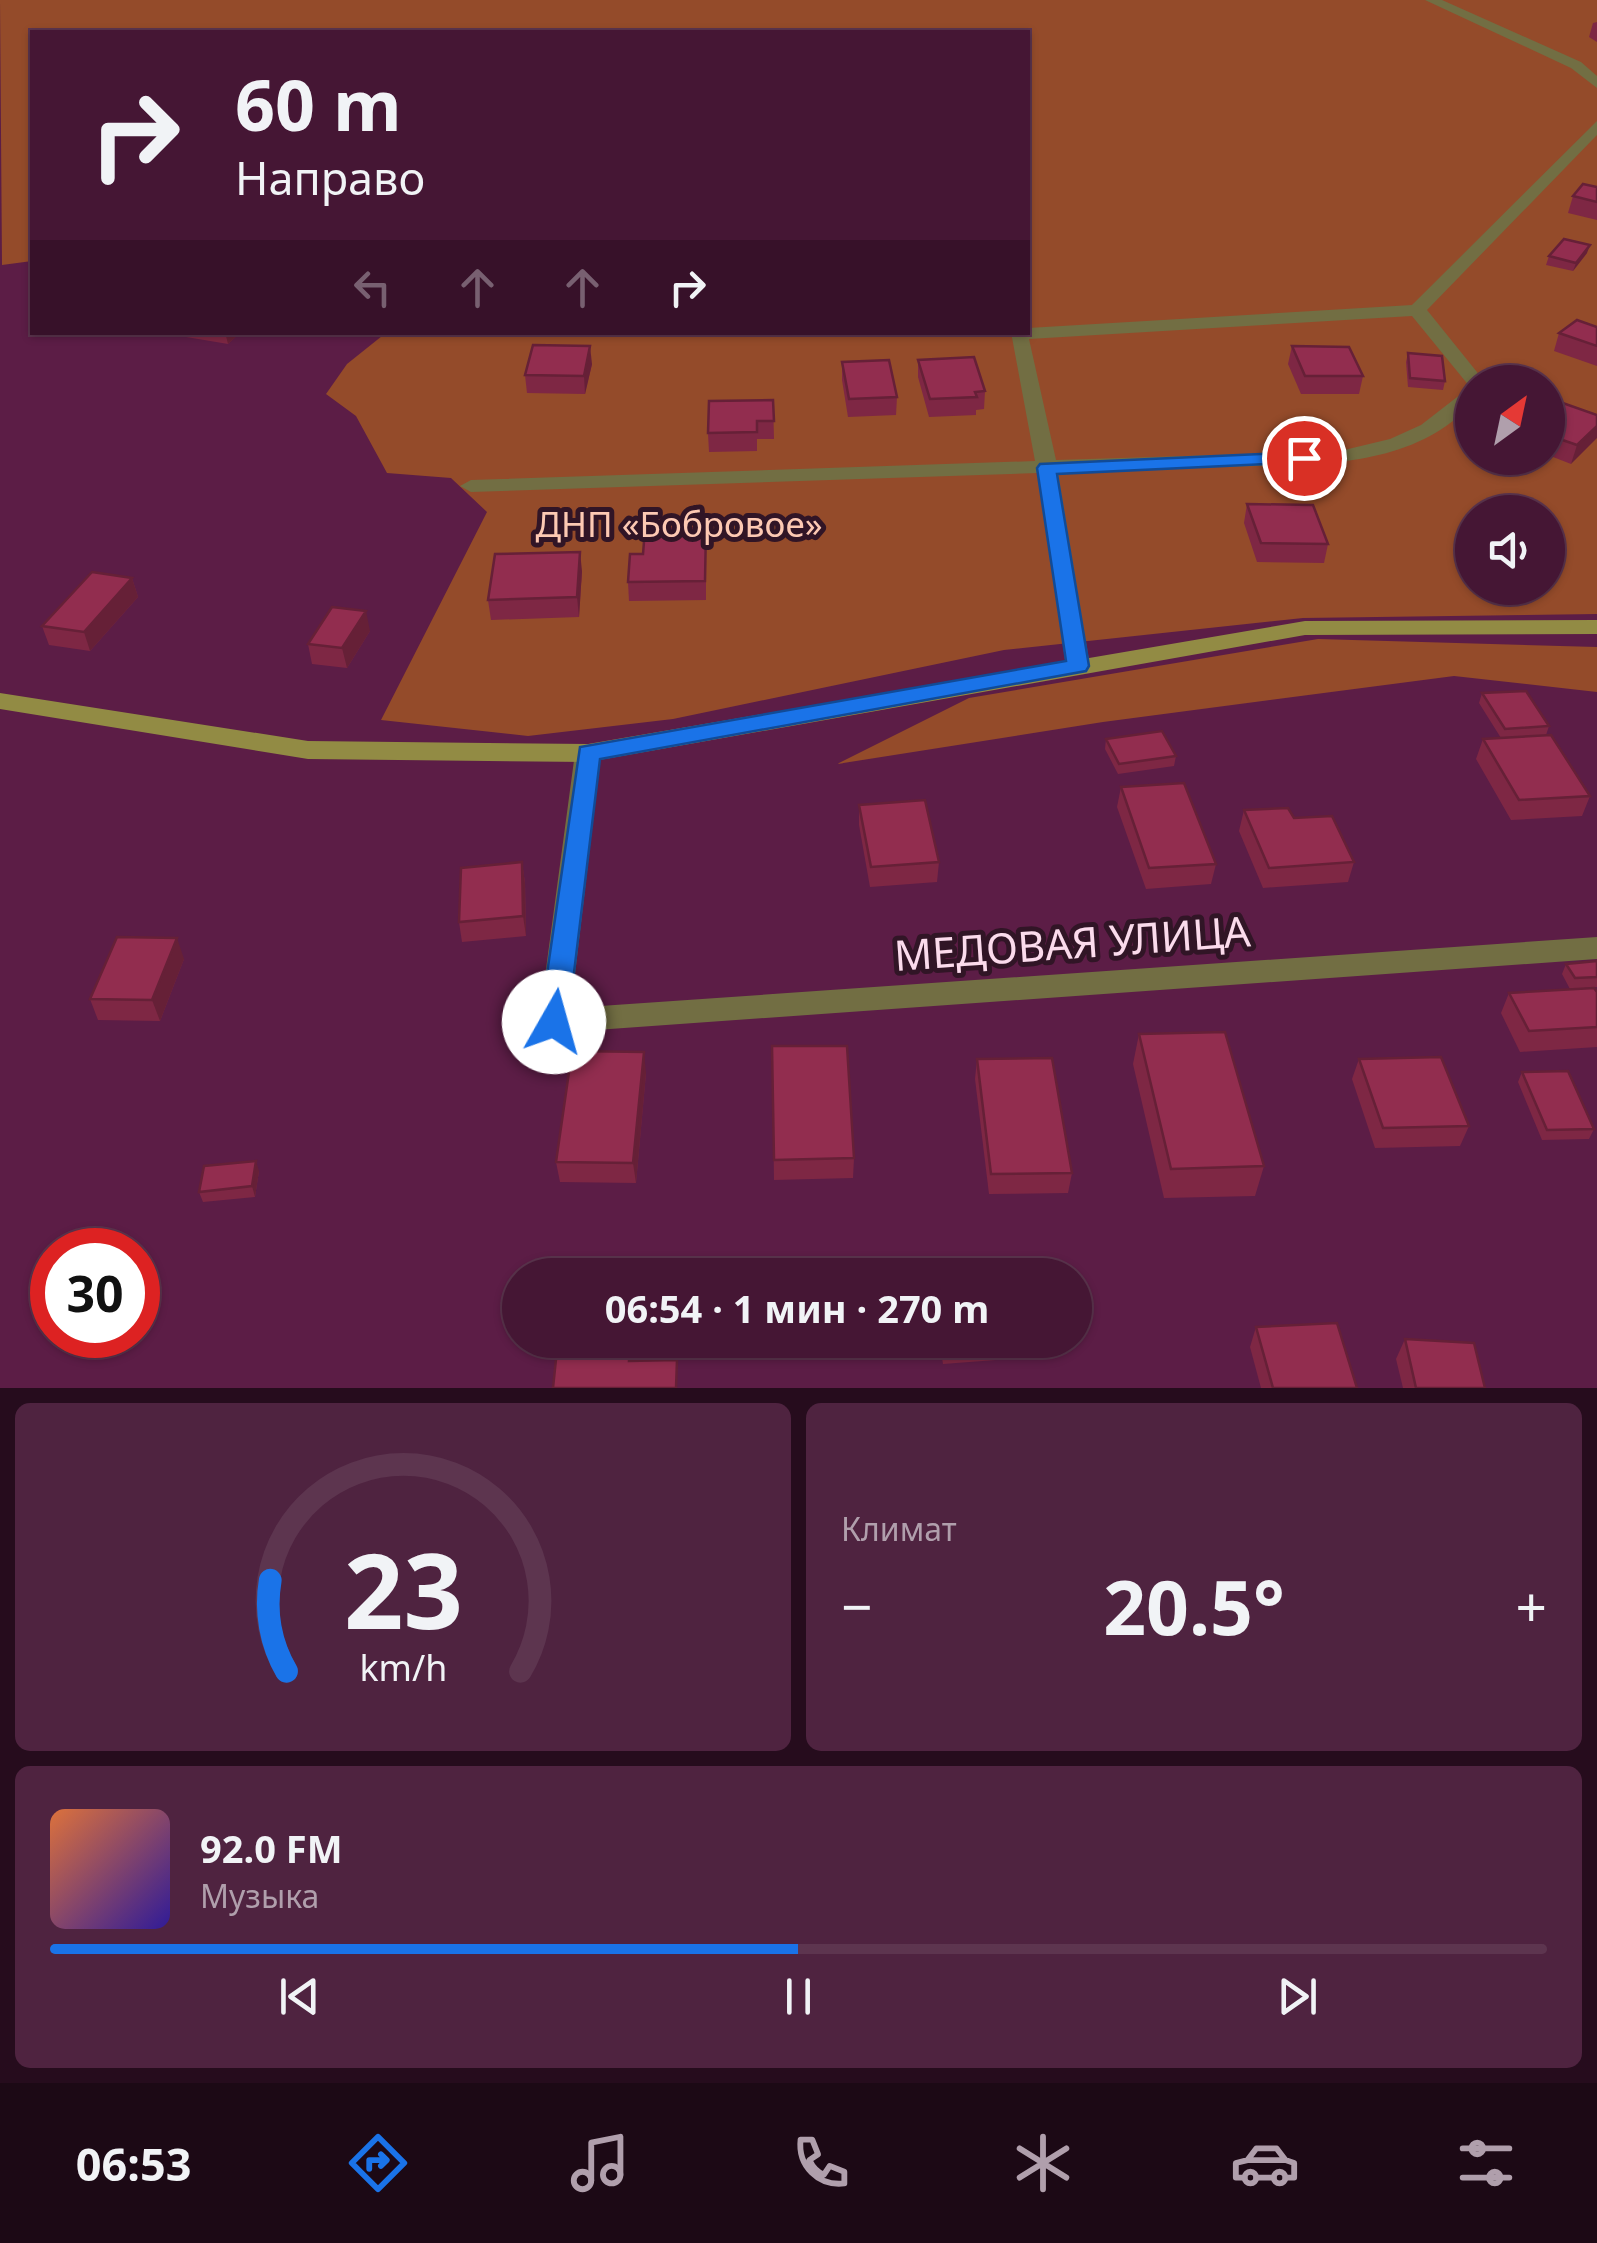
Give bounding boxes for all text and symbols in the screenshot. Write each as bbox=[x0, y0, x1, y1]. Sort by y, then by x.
text: 60 m bbox=[235, 56, 402, 152]
icon: right bbox=[70, 70, 200, 200]
text: Направо bbox=[235, 147, 425, 208]
icon: left bbox=[345, 260, 400, 315]
icon: ahead bbox=[450, 260, 505, 315]
icon: ahead bbox=[555, 260, 610, 315]
icon: right bbox=[660, 260, 715, 315]
north arrow bbox=[1455, 365, 1565, 475]
map controls bbox=[1455, 365, 1565, 605]
pin bbox=[1262, 416, 1347, 501]
icon: arrive bbox=[1277, 431, 1332, 486]
button: sound bbox=[1455, 495, 1565, 605]
park label: ДНП «Бобровое» bbox=[536, 500, 822, 547]
street label: МЕДОВАЯ УЛИЦА bbox=[892, 901, 1252, 983]
position arrow bbox=[502, 970, 606, 1074]
speed limit sign: 30 bbox=[30, 1228, 160, 1358]
text: 06:54 · 1 мин · 270 m bbox=[605, 1282, 989, 1334]
text: Климат bbox=[841, 1507, 957, 1550]
text: 23 bbox=[344, 1518, 462, 1659]
text: 20.5° bbox=[1103, 1555, 1285, 1657]
text: − bbox=[841, 1568, 872, 1643]
text: + bbox=[1516, 1568, 1547, 1643]
text: km/h bbox=[359, 1643, 447, 1691]
text: 92.0 FM bbox=[200, 1822, 342, 1874]
text: Музыка bbox=[200, 1874, 319, 1917]
icon: previous bbox=[272, 1969, 327, 2024]
icon: pause bbox=[771, 1969, 826, 2024]
icon: next bbox=[1270, 1969, 1325, 2024]
icon: directions bbox=[343, 2128, 413, 2198]
icon: music bbox=[565, 2128, 635, 2198]
icon: phone bbox=[786, 2128, 856, 2198]
icon: climate bbox=[1008, 2128, 1078, 2198]
icon: car bbox=[1230, 2128, 1300, 2198]
icon: filters bbox=[1451, 2128, 1521, 2198]
text: 06:53 bbox=[76, 2133, 191, 2194]

